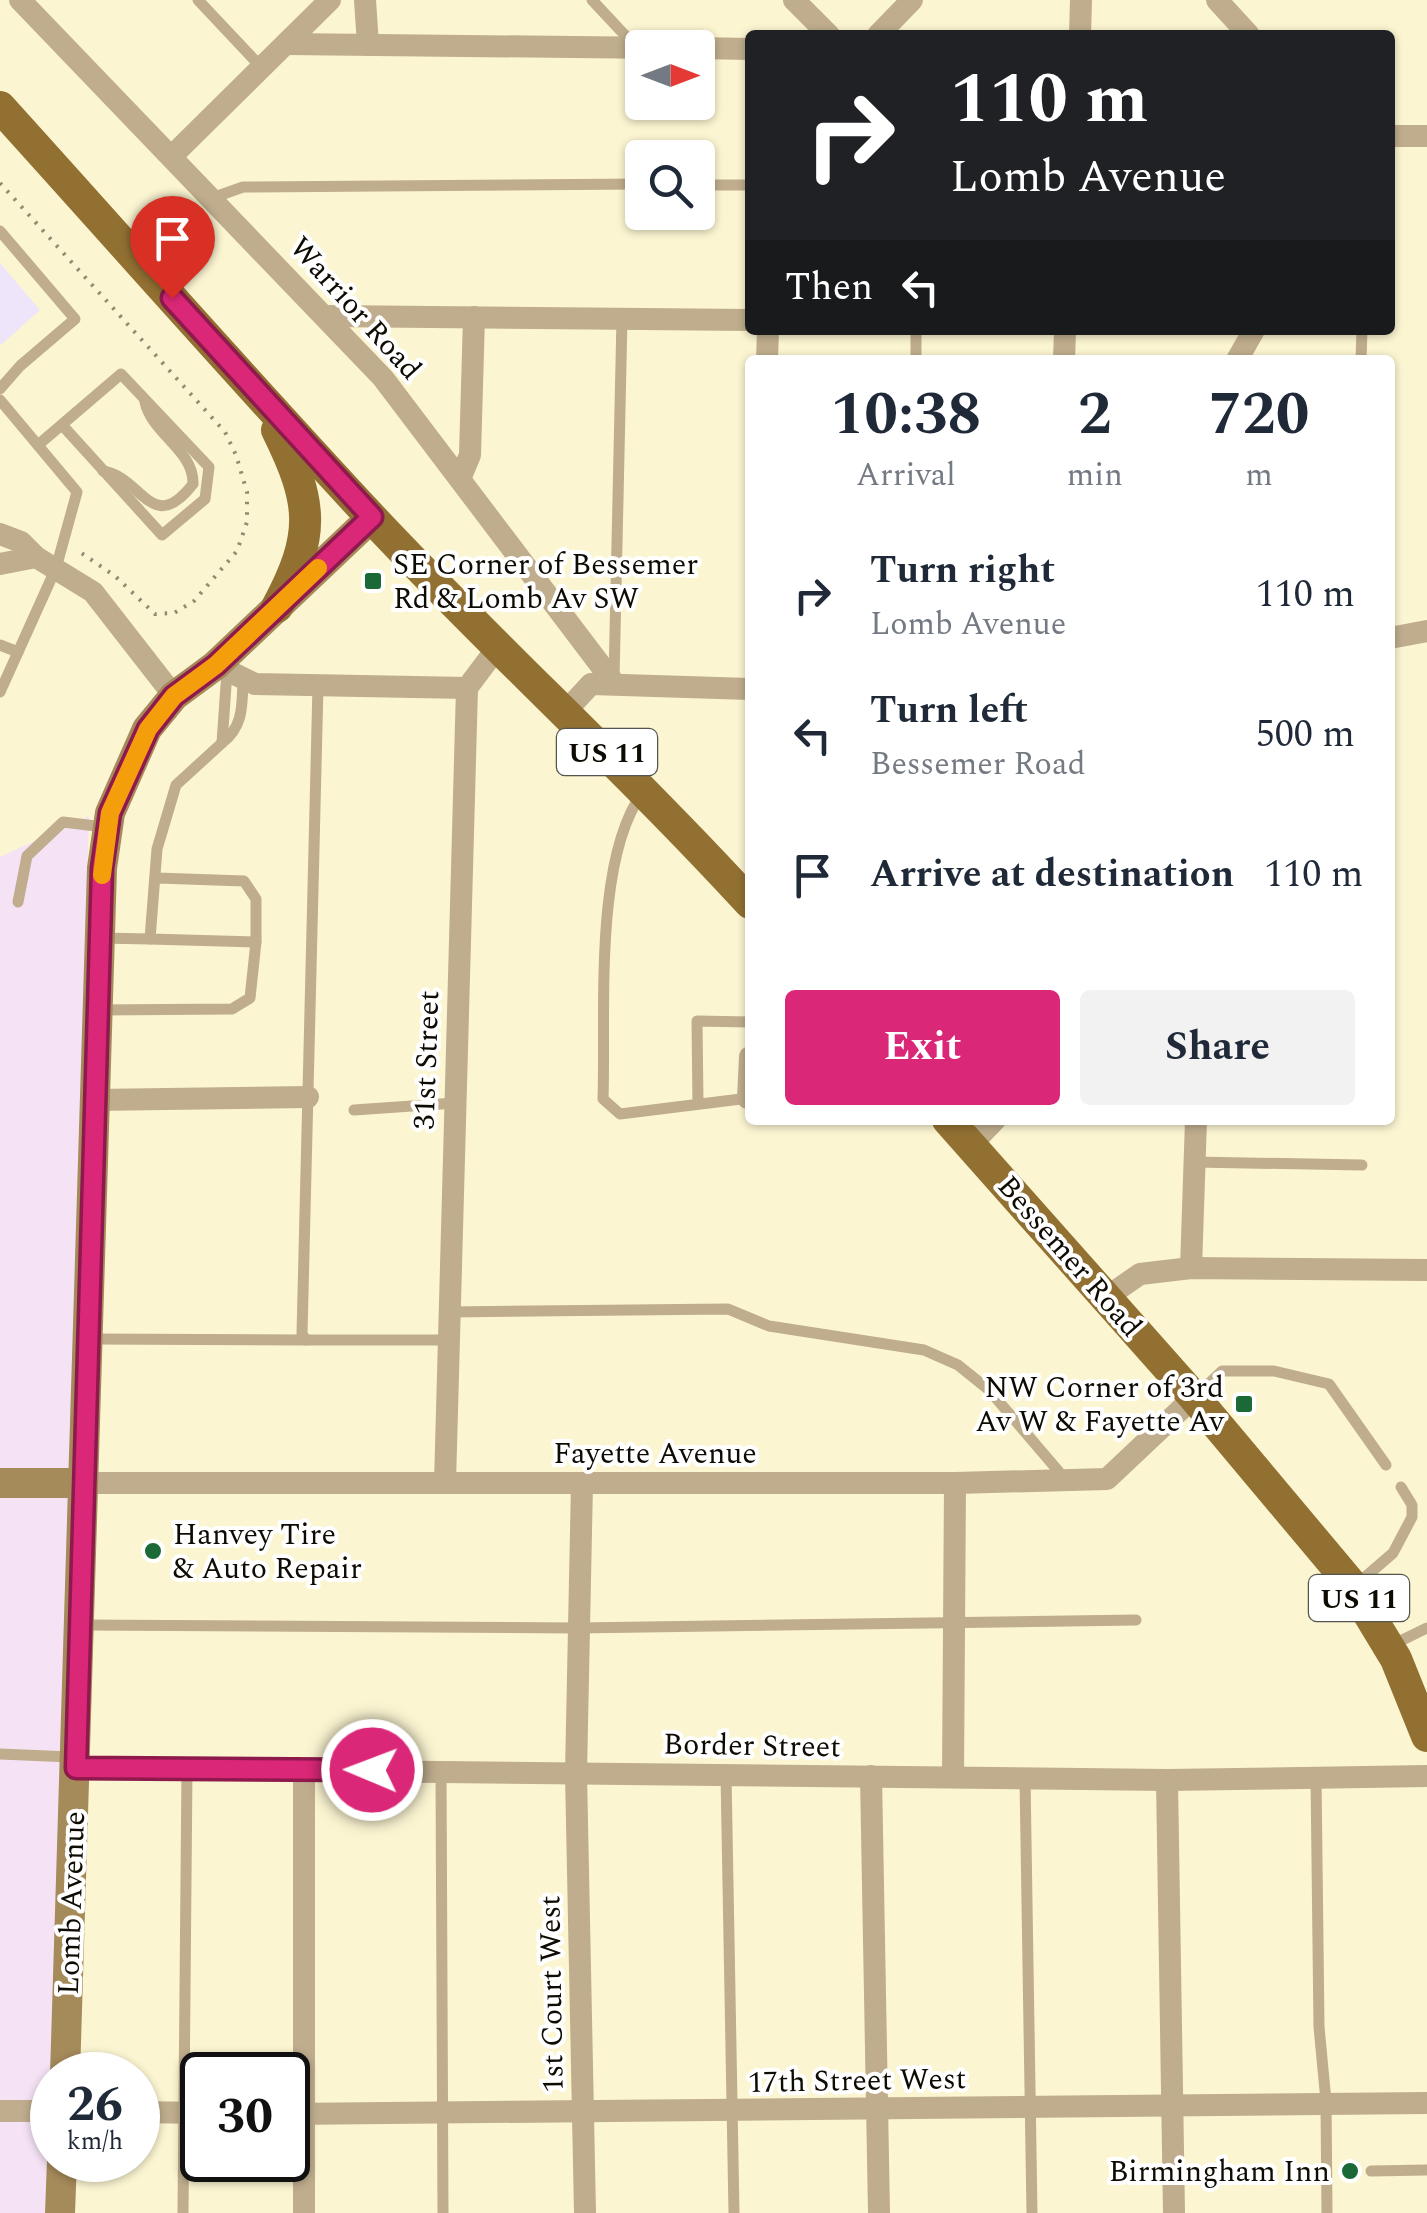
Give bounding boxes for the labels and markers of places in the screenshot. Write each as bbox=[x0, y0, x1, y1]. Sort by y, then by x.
pin bbox=[130, 196, 215, 299]
place label: SE Corner of Bessemer Rd & Lomb Av SW bbox=[393, 542, 698, 622]
marker: SE Corner of Bessemer Rd & Lomb Av SW bbox=[362, 570, 384, 592]
place label: NW Corner of 3rd Av W & Fayette Av bbox=[975, 1365, 1226, 1445]
marker: NW Corner of 3rd Av W & Fayette Av bbox=[1233, 1393, 1255, 1415]
place label: Hanvey Tire & Auto Repair bbox=[173, 1512, 362, 1592]
marker: Hanvey Tire & Auto Repair bbox=[142, 1540, 164, 1562]
place label: Birmingham Inn bbox=[1109, 2149, 1330, 2195]
marker: Birmingham Inn bbox=[1339, 2160, 1361, 2182]

